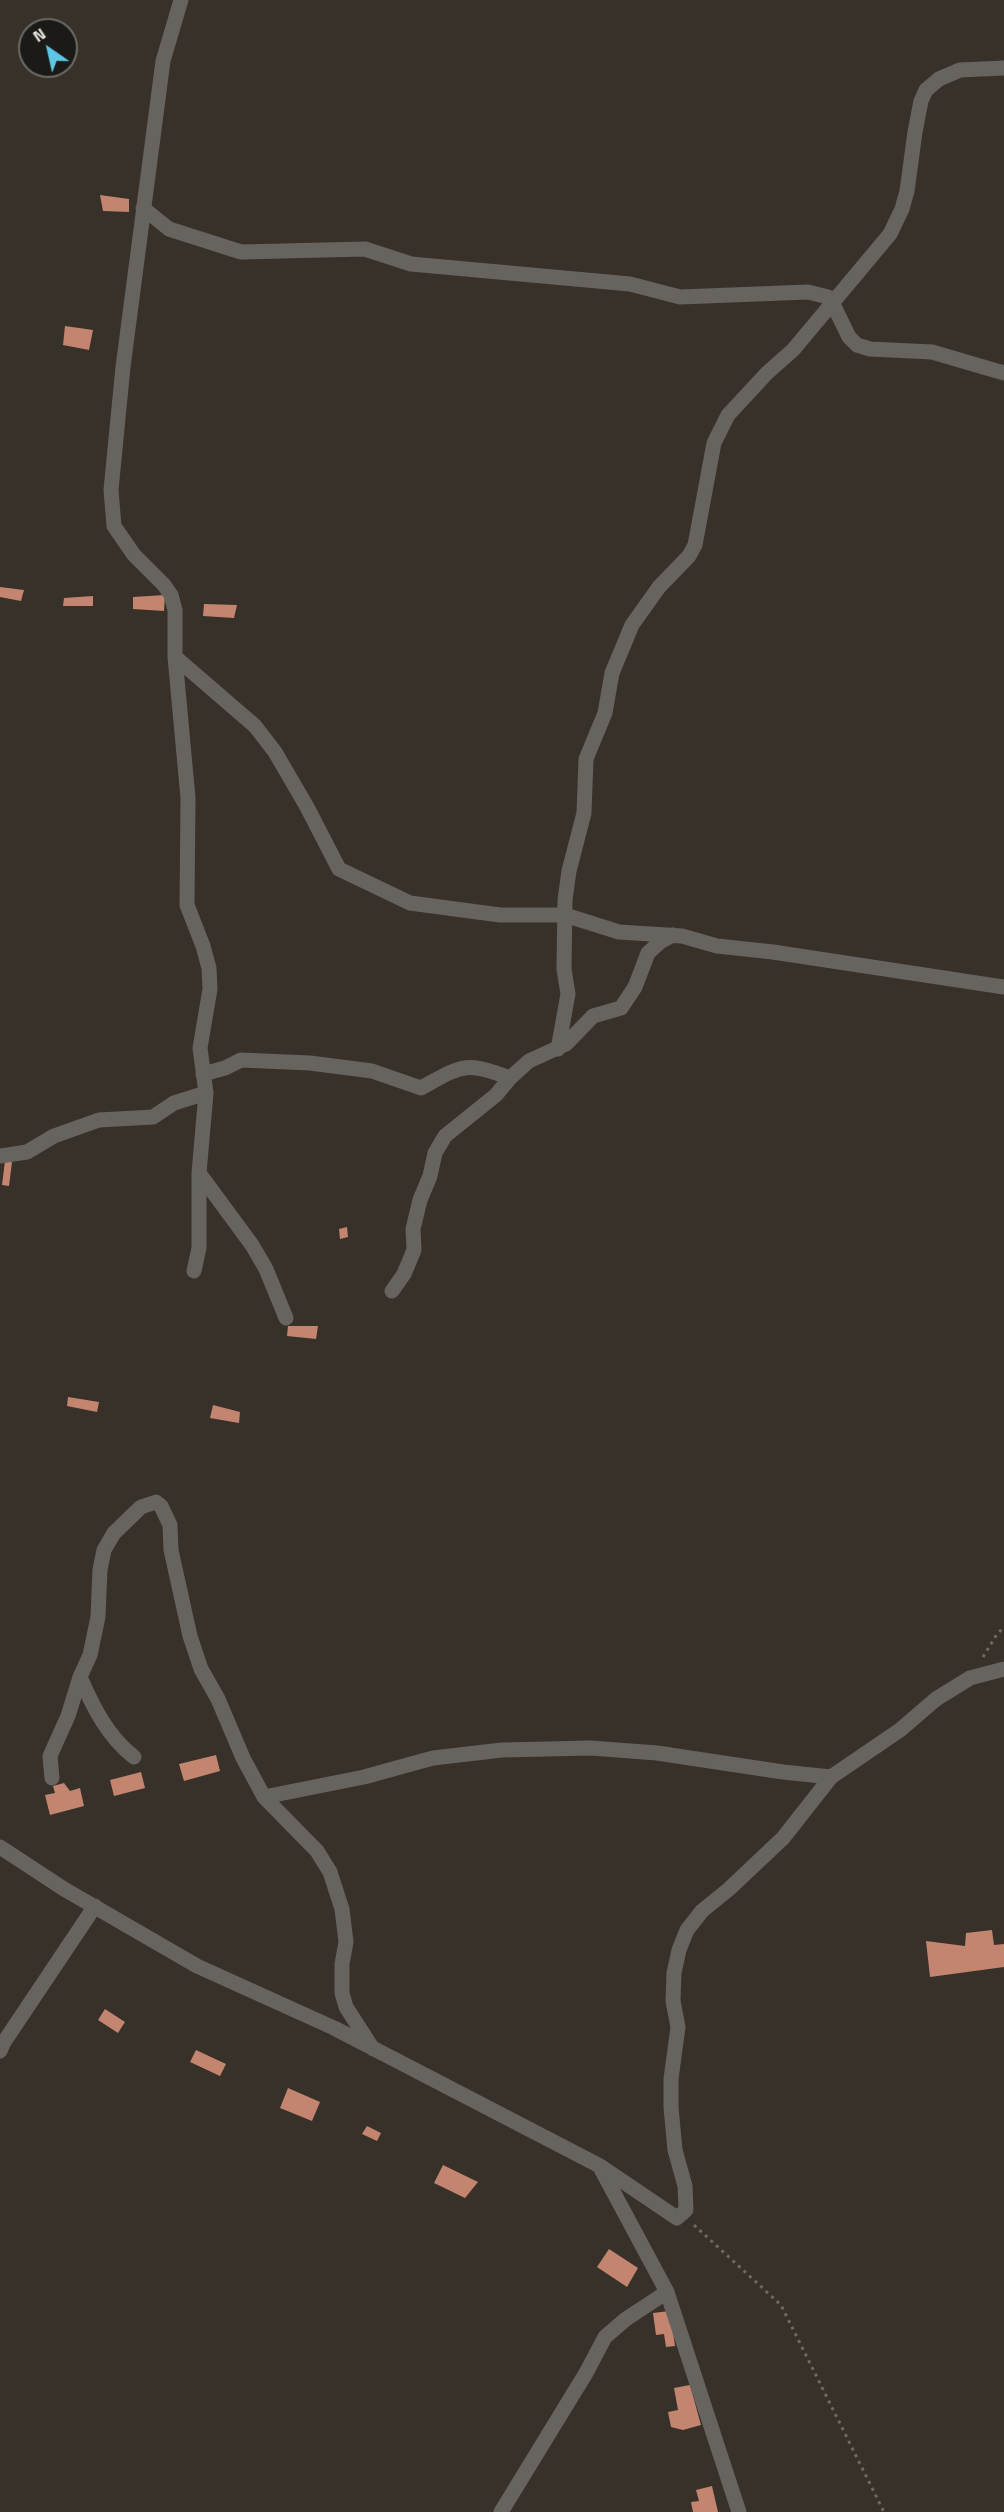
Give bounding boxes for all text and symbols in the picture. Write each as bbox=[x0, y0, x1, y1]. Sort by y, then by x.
north arrow bbox=[18, 18, 78, 78]
text: N bbox=[28, 22, 50, 48]

